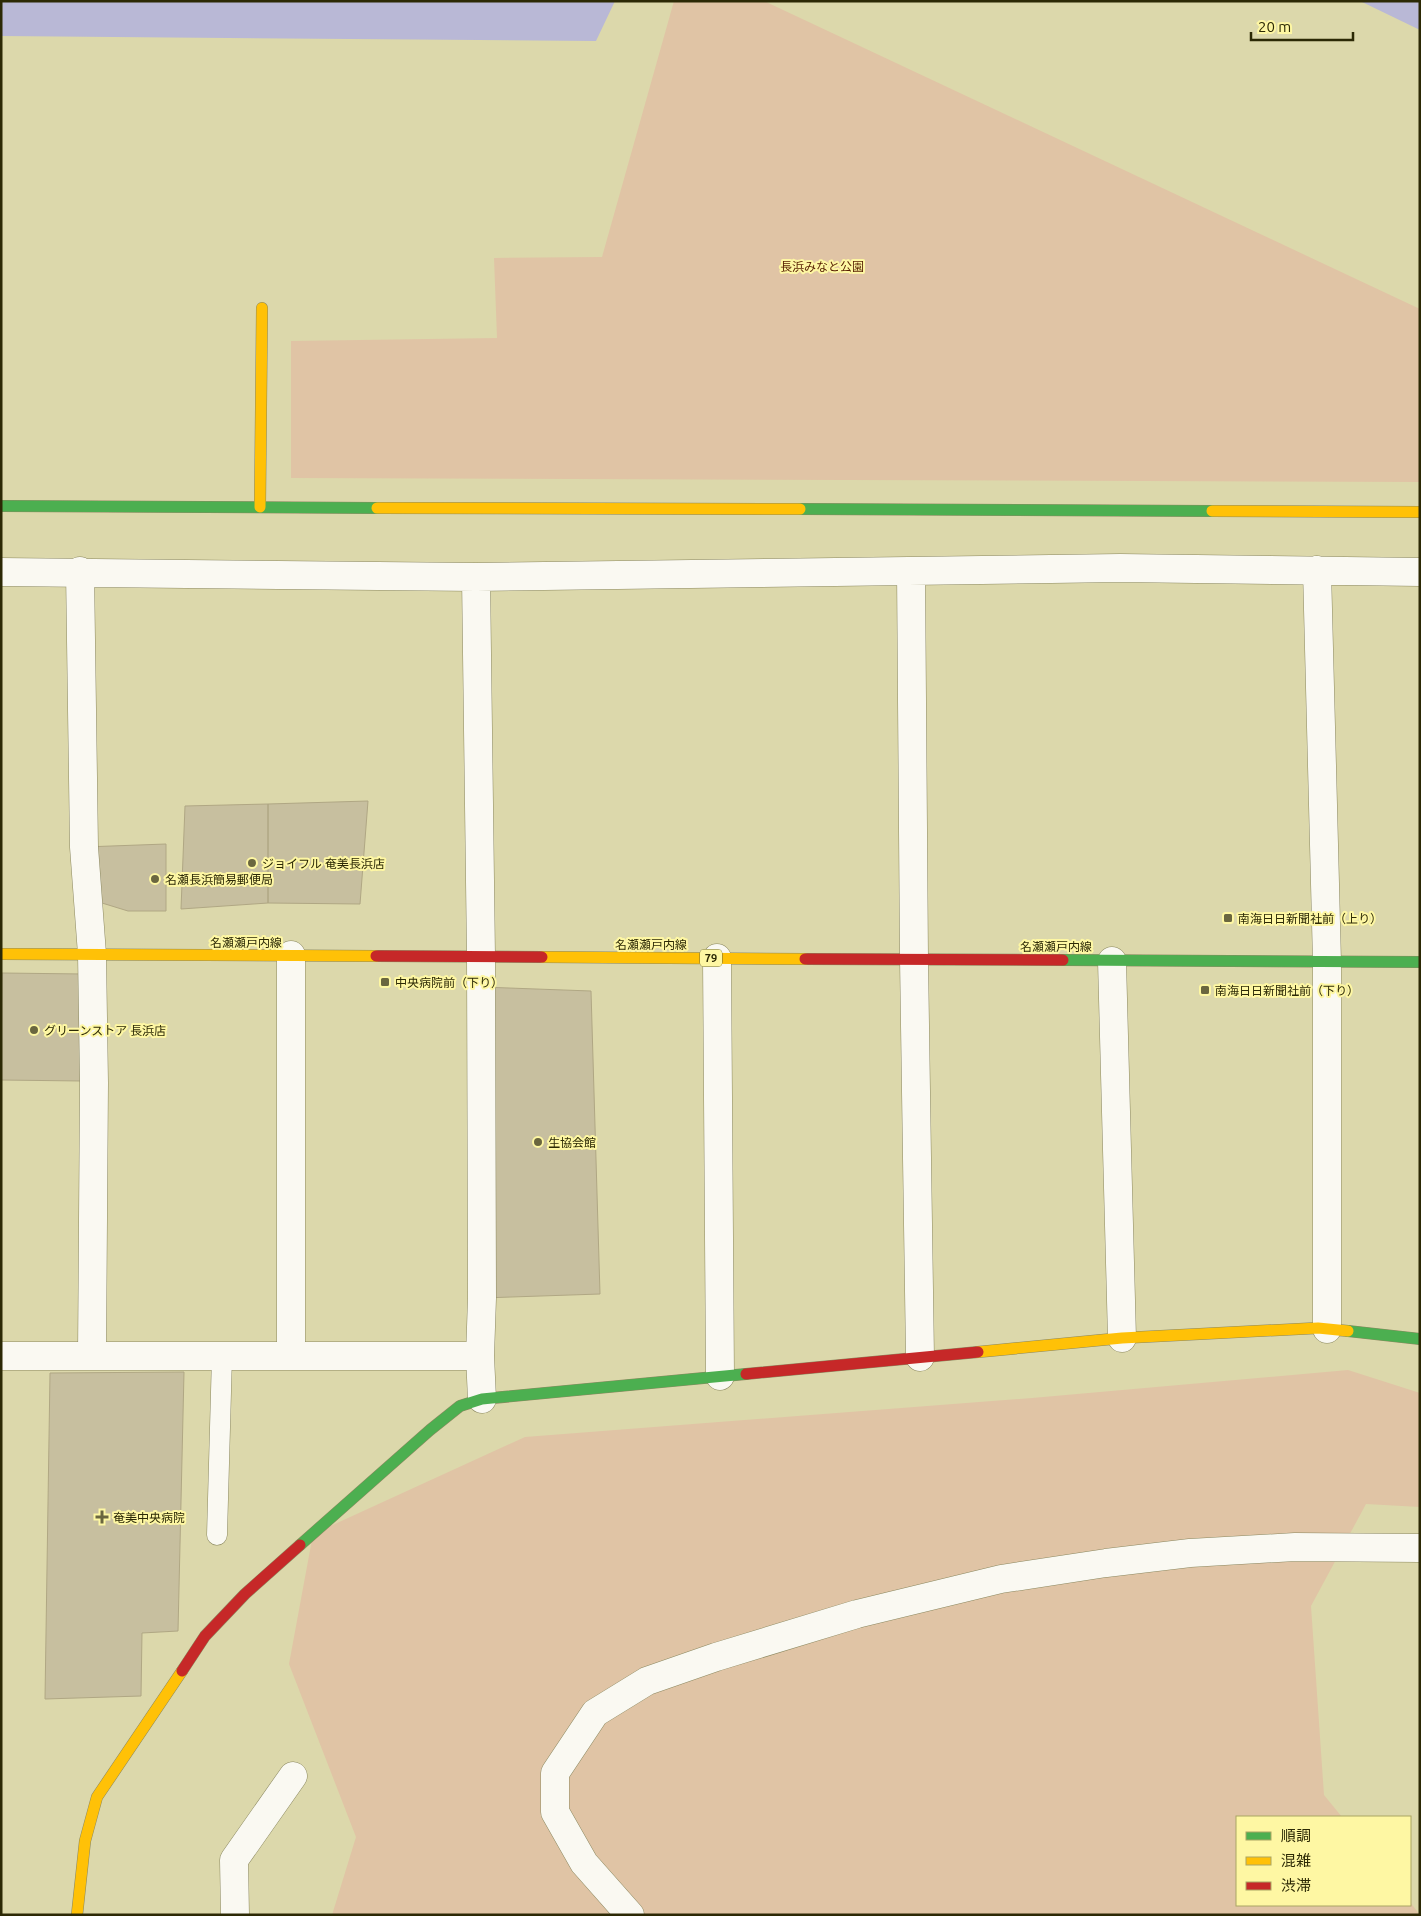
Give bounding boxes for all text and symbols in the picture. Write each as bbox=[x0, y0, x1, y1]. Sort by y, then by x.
scale bar bbox=[1251, 10, 1354, 42]
text: 20 m bbox=[1258, 18, 1291, 35]
park label: 長浜みなと公園 bbox=[780, 260, 864, 273]
marker: ジョイフル 奄美長浜店 bbox=[246, 857, 258, 869]
place label: ジョイフル 奄美長浜店 bbox=[262, 857, 385, 870]
marker: 名瀬長浜簡易郵便局 bbox=[149, 873, 161, 885]
place label: 名瀬長浜簡易郵便局 bbox=[165, 873, 273, 886]
marker: 南海日日新聞社前（上り） bbox=[1222, 912, 1234, 924]
place label: 南海日日新聞社前（上り） bbox=[1238, 912, 1382, 925]
street label: 名瀬瀬戸内線 bbox=[210, 936, 282, 949]
street label: 名瀬瀬戸内線 bbox=[615, 938, 687, 951]
street label: 名瀬瀬戸内線 bbox=[1020, 940, 1092, 953]
road number: 79 bbox=[700, 950, 722, 966]
marker: 中央病院前（下り） bbox=[379, 976, 391, 988]
place label: 中央病院前（下り） bbox=[395, 976, 503, 989]
marker: 南海日日新聞社前（下り） bbox=[1199, 984, 1211, 996]
place label: 南海日日新聞社前（下り） bbox=[1215, 984, 1359, 997]
marker: グリーンストア 長浜店 bbox=[28, 1024, 40, 1036]
place label: グリーンストア 長浜店 bbox=[44, 1024, 166, 1037]
marker: 生協会館 bbox=[532, 1136, 544, 1148]
place label: 生協会館 bbox=[548, 1136, 596, 1149]
marker: 奄美中央病院 bbox=[95, 1510, 109, 1524]
place label: 奄美中央病院 bbox=[113, 1511, 185, 1524]
legend bbox=[1236, 1816, 1411, 1906]
text: 順調 bbox=[1281, 1827, 1311, 1844]
text: 混雑 bbox=[1281, 1852, 1311, 1869]
text: 渋滞 bbox=[1281, 1877, 1311, 1894]

